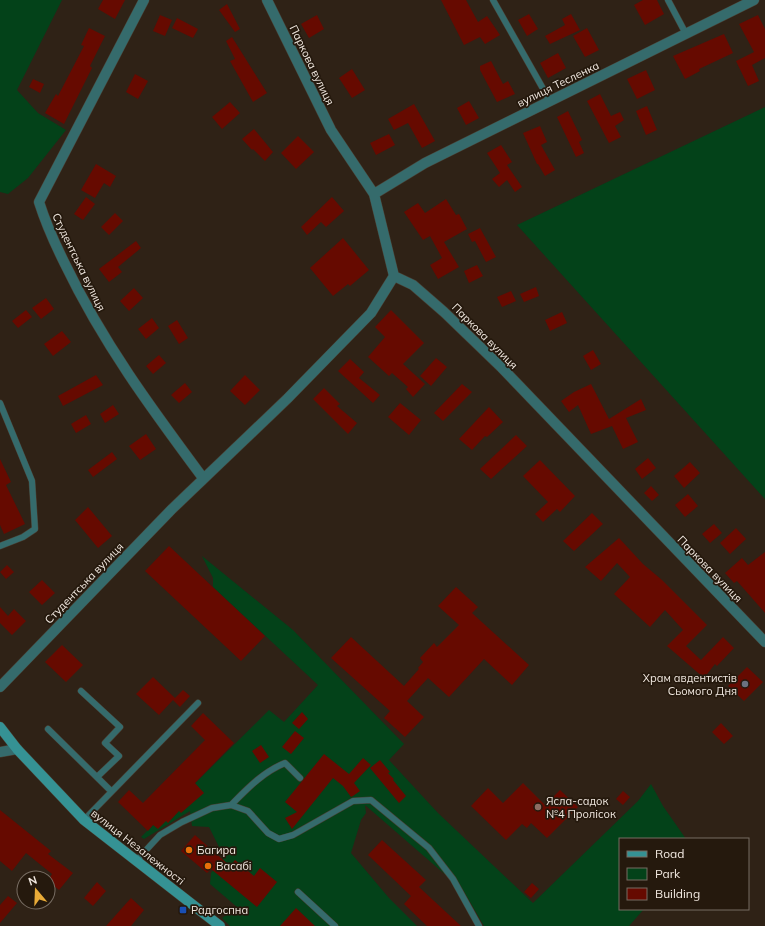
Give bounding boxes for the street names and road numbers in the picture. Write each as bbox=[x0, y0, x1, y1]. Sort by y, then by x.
street label: Паркова вулиця bbox=[287, 23, 337, 107]
street label: вулиця Тесленка bbox=[515, 58, 601, 110]
street label: Студентська вулиця bbox=[49, 211, 109, 313]
street label: Паркова вулиця bbox=[449, 300, 521, 372]
street label: Паркова вулиця bbox=[675, 533, 745, 605]
street label: Студентська вулиця bbox=[42, 540, 126, 626]
street label: вулиця Незалежності bbox=[88, 806, 188, 888]

